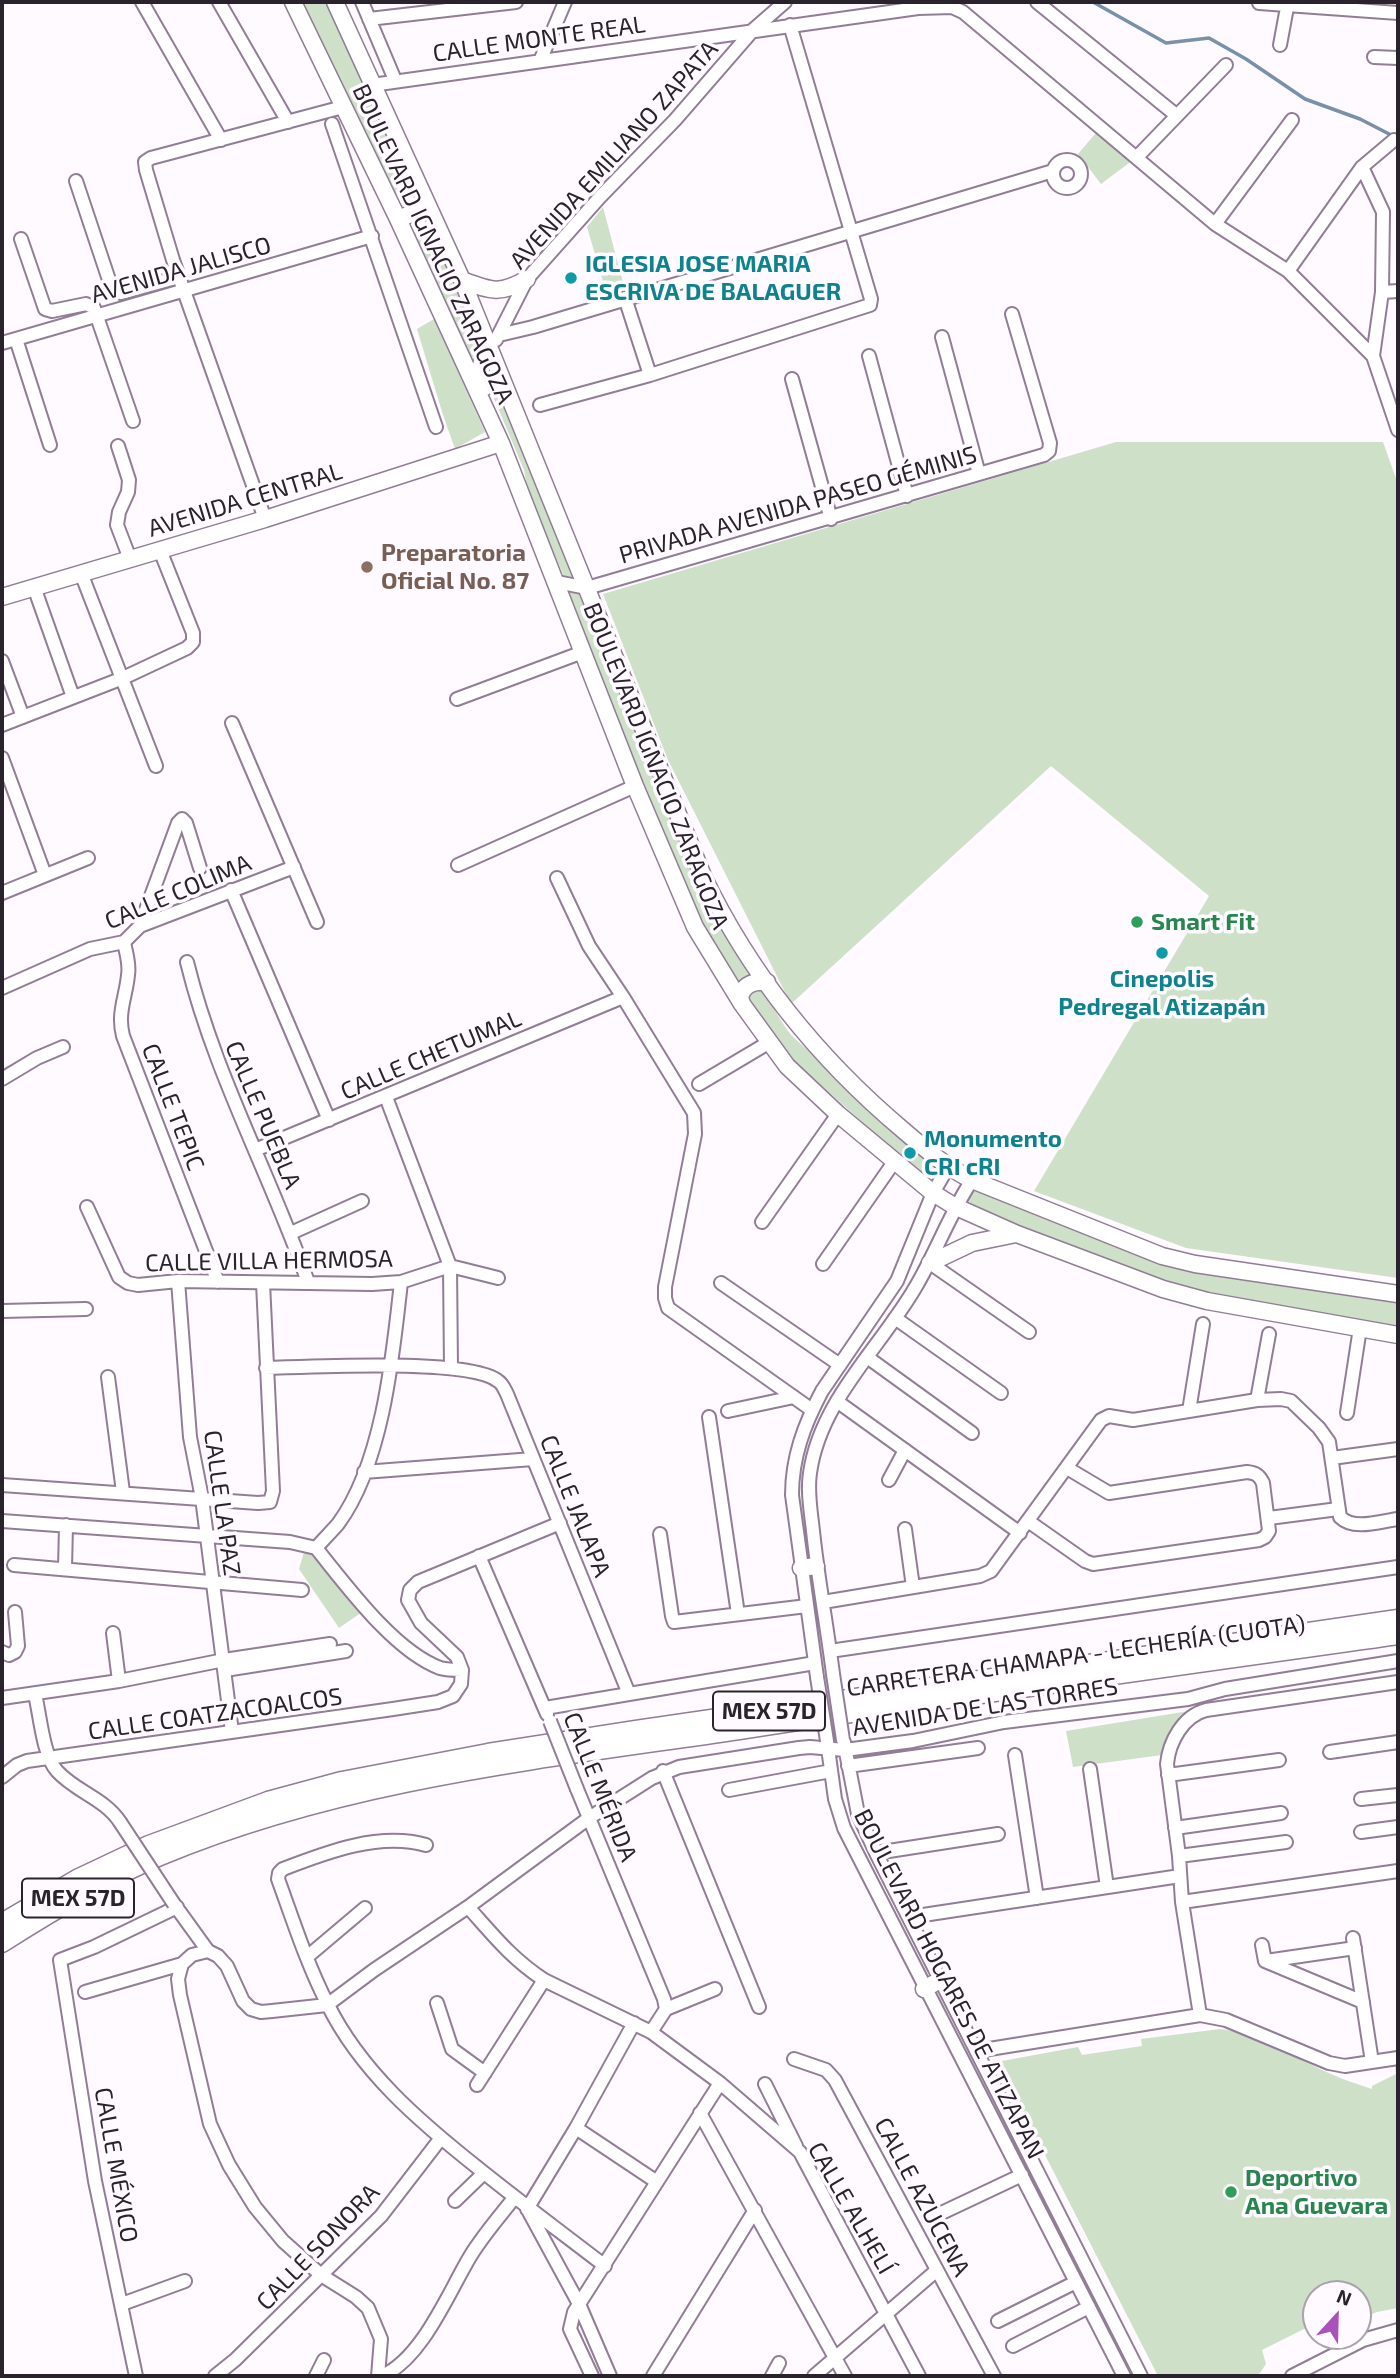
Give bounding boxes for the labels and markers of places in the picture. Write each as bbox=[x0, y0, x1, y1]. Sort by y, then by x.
place label: IGLESIA JOSE MARIA ESCRIVA DE BALAGUER bbox=[585, 250, 841, 306]
marker: IGLESIA JOSE MARIA ESCRIVA DE BALAGUER bbox=[563, 270, 579, 286]
place label: Preparatoria Oficial No. 87 bbox=[381, 539, 529, 595]
marker: Preparatoria Oficial No. 87 bbox=[359, 559, 375, 575]
place label: Smart Fit bbox=[1151, 908, 1255, 936]
marker: Smart Fit bbox=[1129, 914, 1145, 930]
marker: Cinepolis Pedregal Atizapán bbox=[1154, 945, 1170, 961]
place label: Cinepolis Pedregal Atizapán bbox=[1058, 965, 1266, 1021]
place label: Monumento CRI cRI bbox=[924, 1125, 1062, 1181]
marker: Monumento CRI cRI bbox=[902, 1145, 918, 1161]
place label: Deportivo Ana Guevara bbox=[1245, 2164, 1388, 2220]
marker: Deportivo Ana Guevara bbox=[1223, 2184, 1239, 2200]

